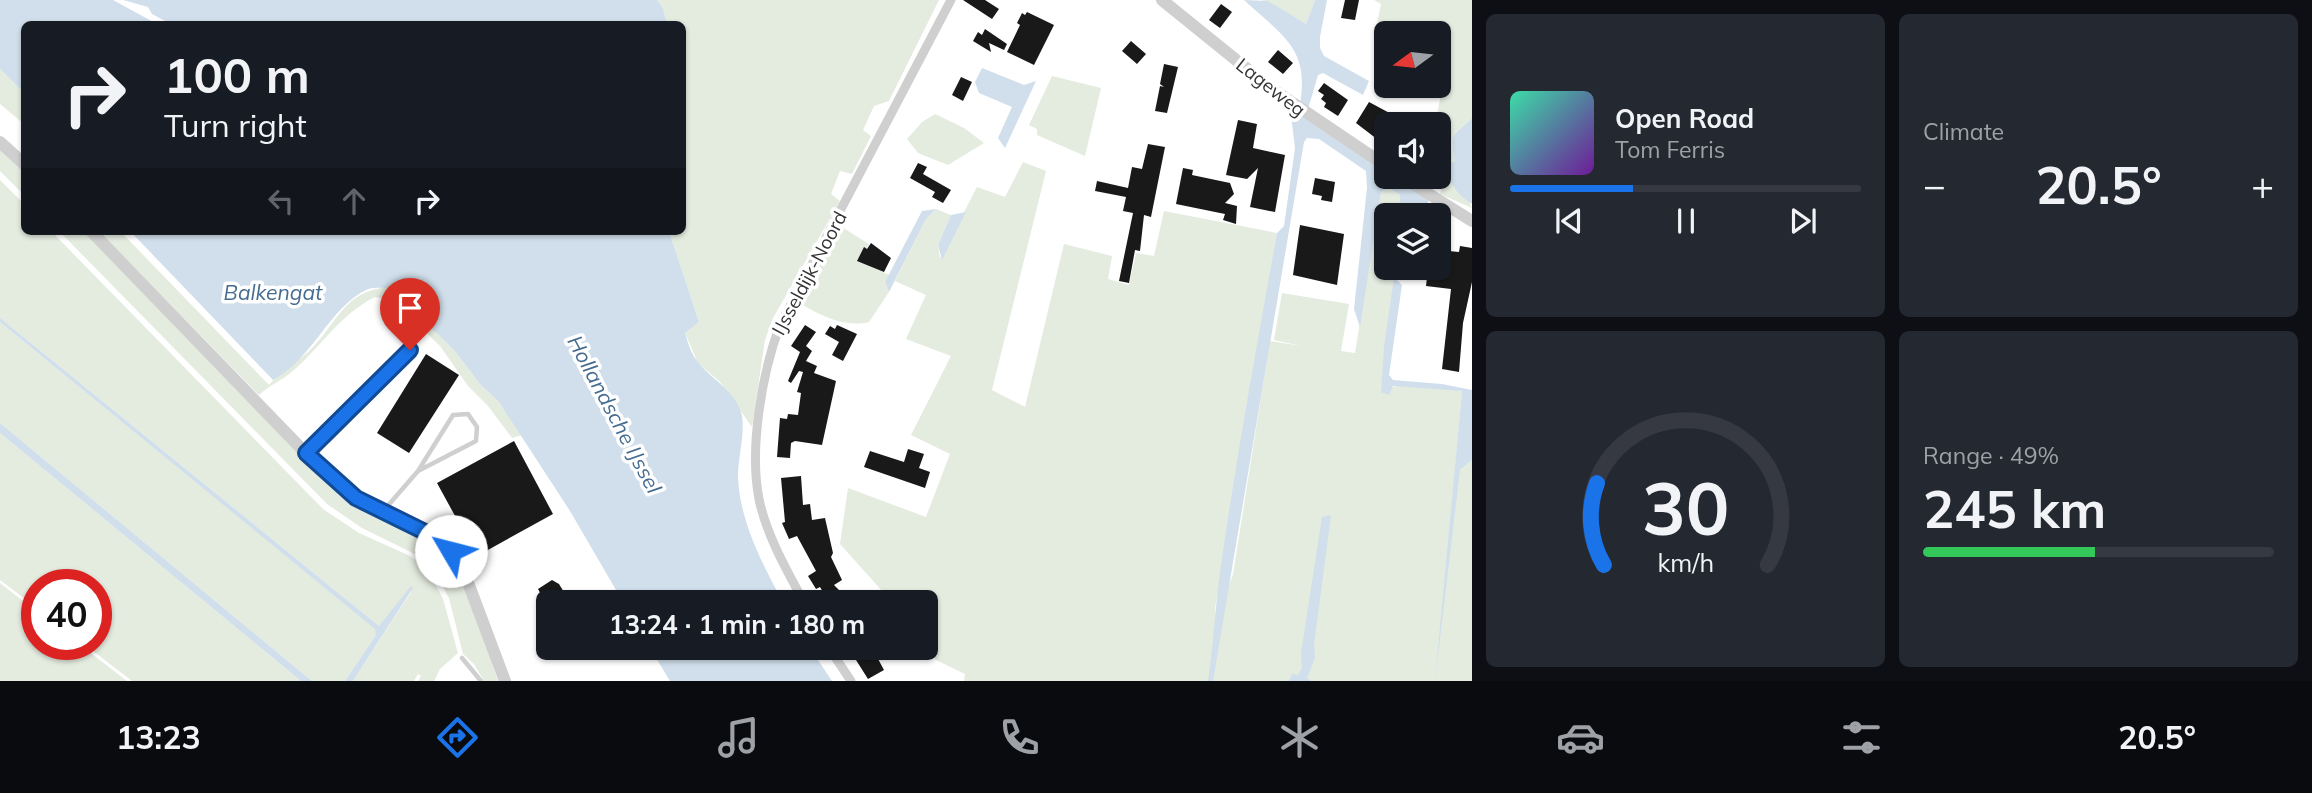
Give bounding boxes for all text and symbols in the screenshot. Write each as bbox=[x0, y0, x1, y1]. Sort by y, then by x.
north arrow bbox=[1374, 21, 1451, 98]
map controls bbox=[1374, 21, 1451, 280]
text: 100 m bbox=[164, 44, 310, 105]
icon: right bbox=[49, 49, 140, 140]
street label: Lageweg bbox=[1231, 52, 1311, 122]
text: Open Road bbox=[1615, 102, 1754, 135]
text: Turn right bbox=[164, 105, 307, 145]
button: sound bbox=[1374, 112, 1451, 189]
text: Climate bbox=[1923, 117, 2004, 146]
text: Tom Ferris bbox=[1615, 135, 1725, 164]
text: 20.5° bbox=[2035, 152, 2162, 217]
text: − bbox=[1923, 161, 1946, 209]
text: + bbox=[2251, 161, 2274, 209]
icon: left bbox=[262, 182, 300, 220]
icon: ahead bbox=[335, 182, 373, 220]
icon: right bbox=[408, 182, 446, 220]
icon: previous bbox=[1550, 202, 1588, 240]
icon: pause bbox=[1667, 202, 1705, 240]
icon: next bbox=[1784, 202, 1822, 240]
button: layers bbox=[1374, 203, 1451, 280]
street label: IJsseldijk-Noord bbox=[766, 207, 852, 339]
pin bbox=[380, 278, 440, 350]
water label: Balkengat bbox=[224, 279, 323, 305]
icon: arrive bbox=[391, 289, 429, 327]
water label: Hollandsche IJssel bbox=[562, 331, 668, 497]
text: Range · 49% bbox=[1923, 441, 2059, 470]
text: 30 bbox=[1642, 462, 1729, 553]
text: 245 km bbox=[1923, 476, 2106, 541]
position arrow bbox=[414, 514, 488, 588]
text: km/h bbox=[1657, 547, 1714, 578]
speed limit sign: 40 bbox=[21, 569, 112, 660]
text: 13:24 · 1 min · 180 m bbox=[609, 608, 865, 641]
icon: directions bbox=[433, 713, 482, 762]
icon: music bbox=[714, 713, 763, 762]
icon: phone bbox=[995, 713, 1044, 762]
icon: climate bbox=[1275, 713, 1324, 762]
icon: car bbox=[1556, 713, 1605, 762]
icon: filters bbox=[1837, 713, 1886, 762]
text: 13:23 bbox=[116, 717, 201, 757]
text: 20.5° bbox=[2118, 717, 2196, 757]

